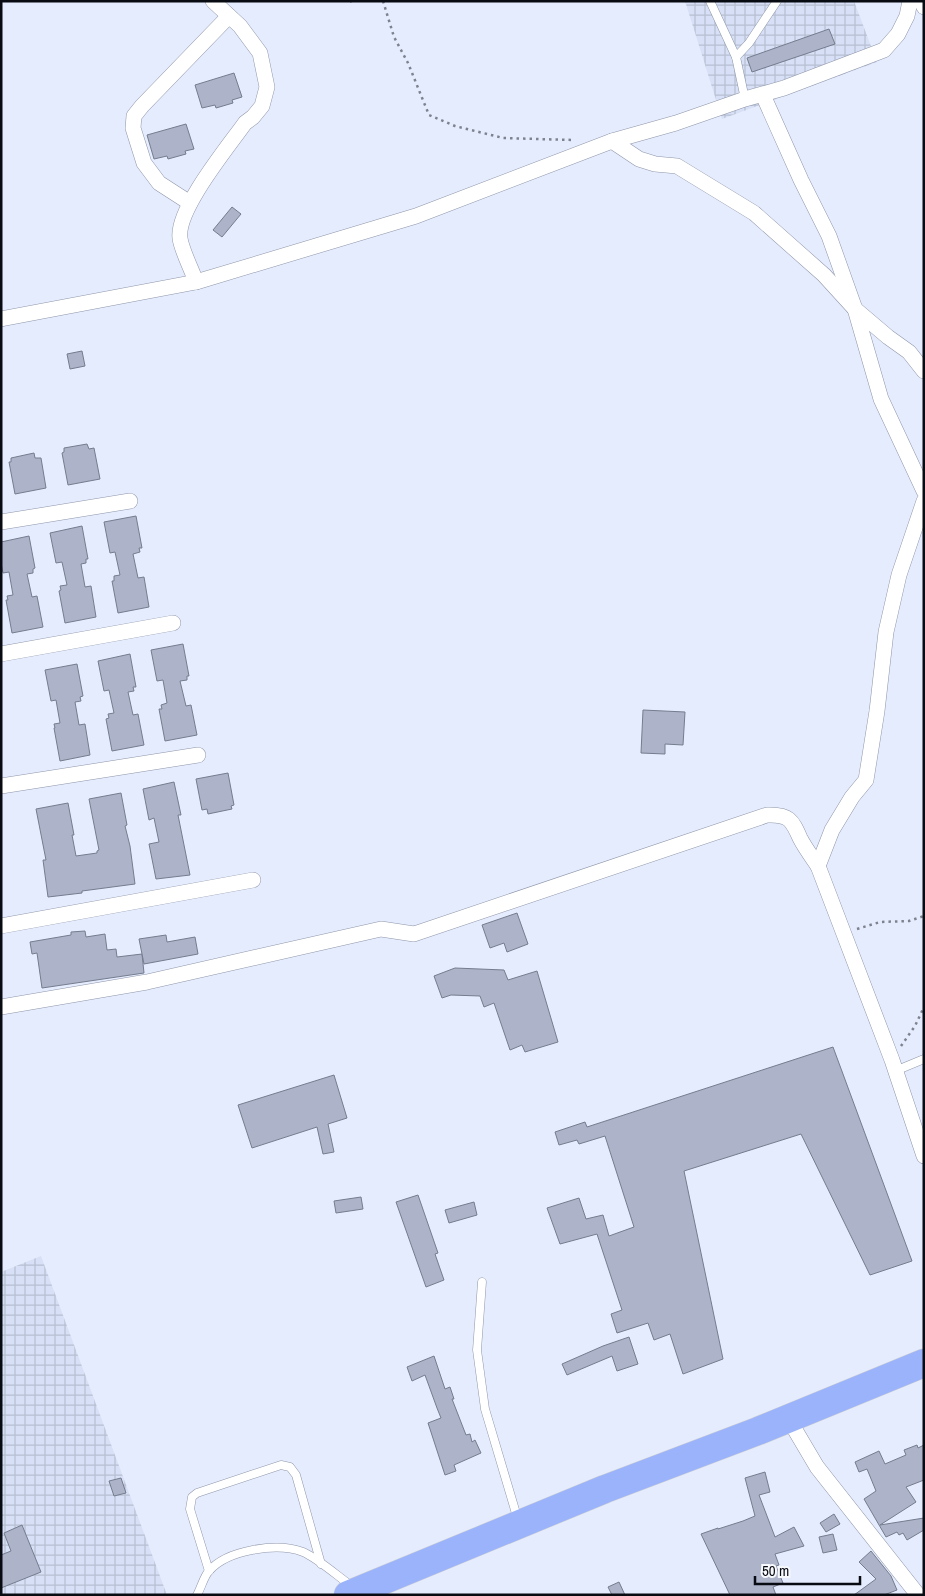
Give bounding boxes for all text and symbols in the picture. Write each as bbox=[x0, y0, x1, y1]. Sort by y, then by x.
scale bar bbox=[755, 1554, 860, 1586]
text: 50 m bbox=[762, 1560, 789, 1581]

